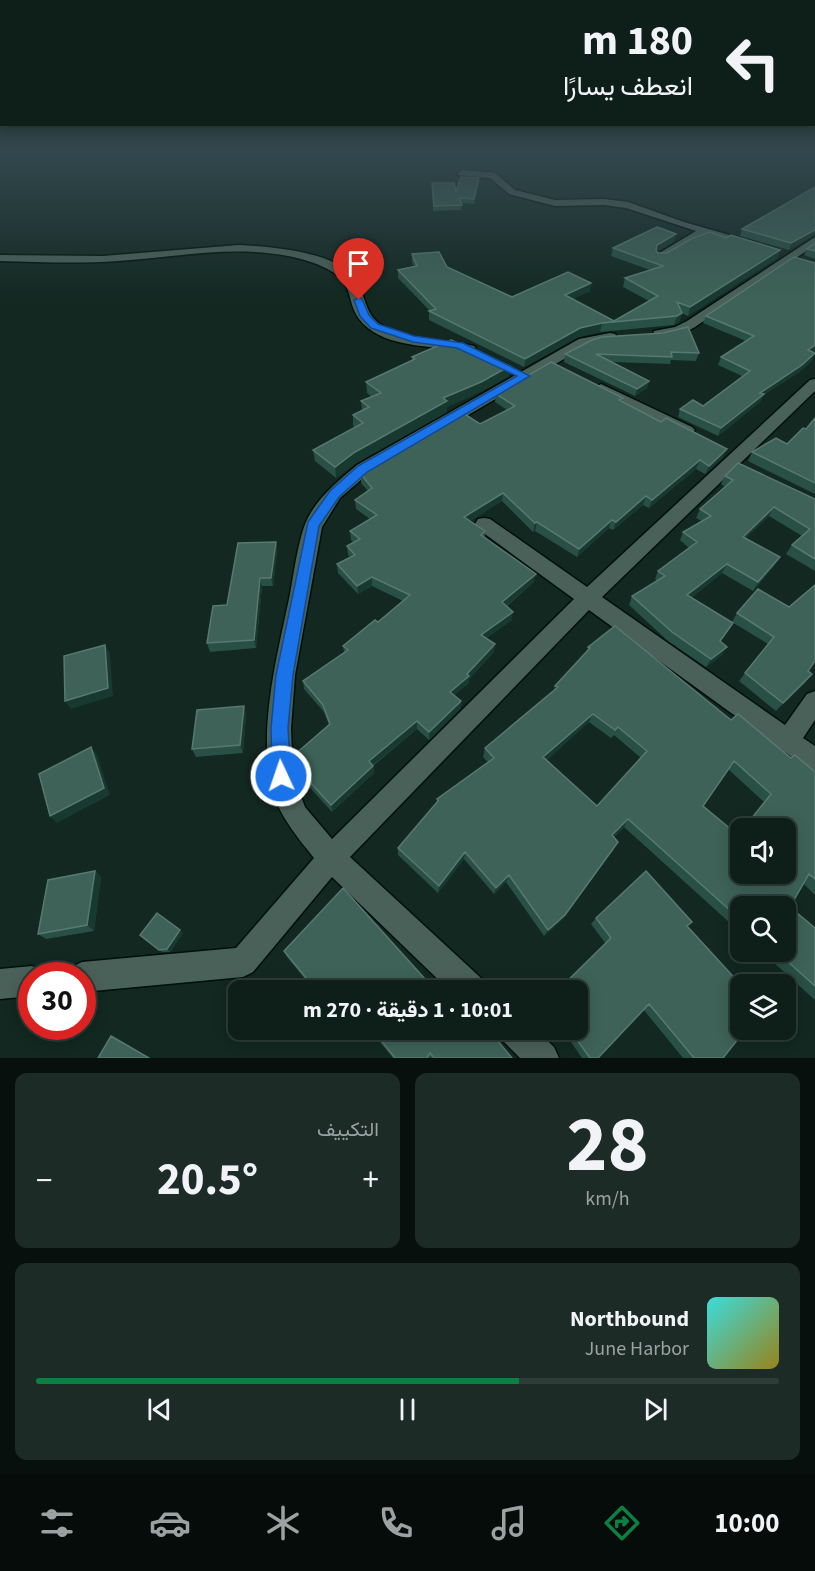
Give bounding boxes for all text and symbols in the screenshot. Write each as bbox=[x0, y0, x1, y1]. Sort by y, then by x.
text: 180 m bbox=[582, 11, 693, 71]
icon: left bbox=[714, 24, 792, 102]
text: انعطف يسارًا bbox=[563, 67, 693, 106]
pin bbox=[333, 238, 384, 300]
icon: arrive bbox=[342, 247, 375, 280]
position arrow bbox=[249, 744, 313, 808]
map controls bbox=[730, 818, 796, 1040]
button: sound bbox=[730, 818, 796, 884]
button: search bbox=[730, 896, 796, 962]
speed limit sign: 30 bbox=[18, 962, 96, 1040]
button: layers bbox=[730, 974, 796, 1040]
text: 10:01 · 1 دقيقة · 270 m bbox=[303, 994, 513, 1026]
text: 28 bbox=[566, 1090, 649, 1201]
text: التكييف bbox=[317, 1116, 379, 1144]
text: 20.5° bbox=[157, 1148, 258, 1212]
text: − bbox=[36, 1157, 52, 1204]
text: + bbox=[363, 1157, 379, 1204]
text: km/h bbox=[585, 1185, 630, 1213]
text: Northbound bbox=[570, 1303, 689, 1335]
text: June Harbor bbox=[585, 1335, 689, 1363]
icon: previous bbox=[143, 1393, 176, 1426]
icon: pause bbox=[391, 1393, 424, 1426]
icon: next bbox=[639, 1393, 672, 1426]
icon: filters bbox=[36, 1502, 78, 1544]
icon: car bbox=[149, 1502, 191, 1544]
icon: climate bbox=[262, 1502, 304, 1544]
icon: phone bbox=[375, 1502, 417, 1544]
icon: music bbox=[488, 1502, 530, 1544]
icon: directions bbox=[601, 1502, 643, 1544]
text: 10:00 bbox=[714, 1504, 779, 1543]

